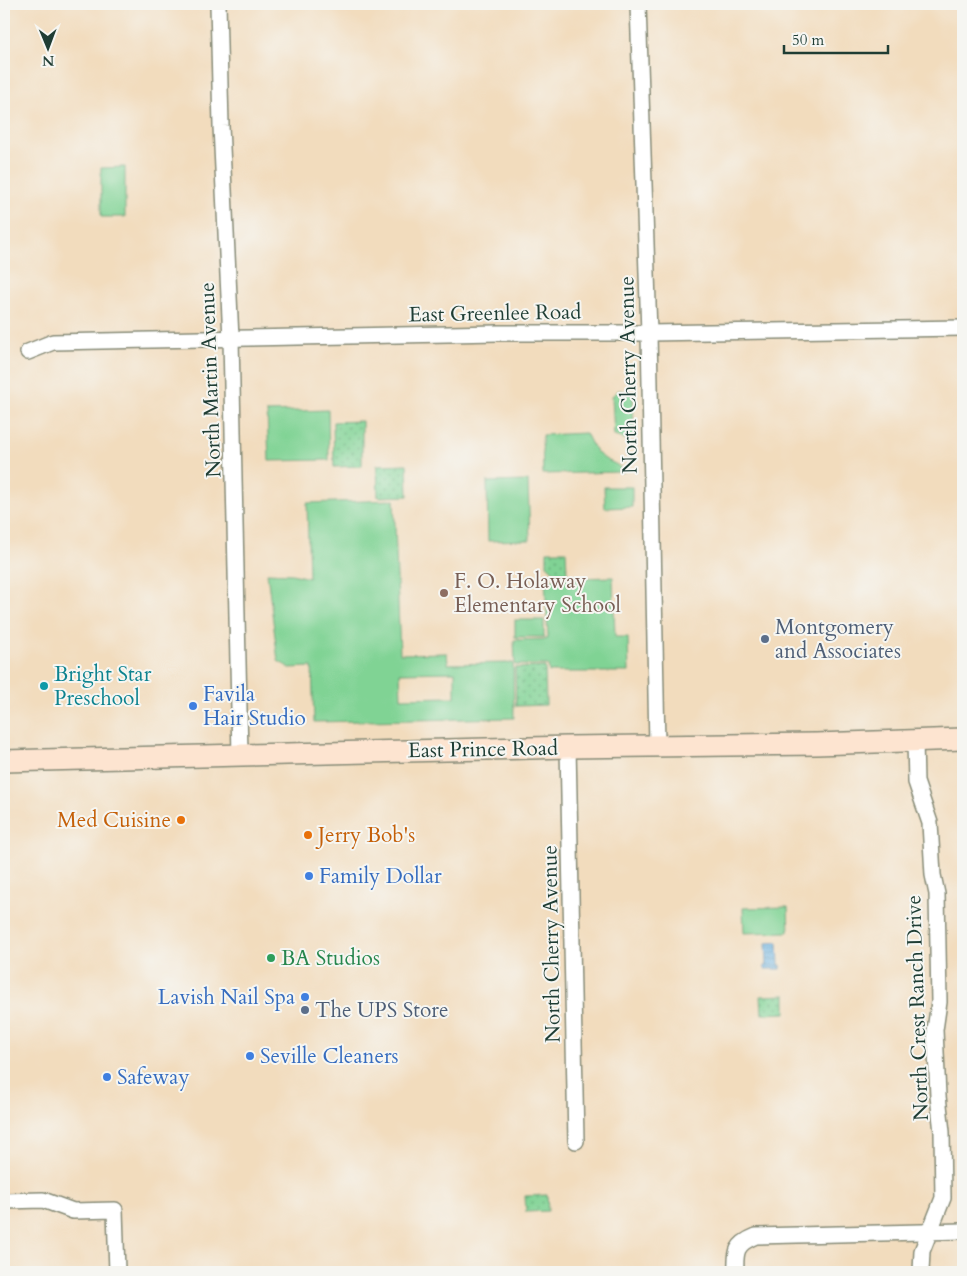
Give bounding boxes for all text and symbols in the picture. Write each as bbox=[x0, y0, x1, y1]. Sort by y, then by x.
north arrow bbox=[22, 22, 72, 72]
scale bar bbox=[784, 22, 888, 54]
text: 50 m bbox=[792, 30, 824, 50]
text: N bbox=[42, 51, 54, 70]
street label: North Cherry Avenue bbox=[612, 276, 645, 474]
street label: North Martin Avenue bbox=[193, 282, 228, 478]
street label: East Greenlee Road bbox=[408, 297, 582, 330]
place label: F. O. Holaway Elementary School bbox=[454, 567, 621, 620]
marker: F. O. Holaway Elementary School bbox=[438, 587, 450, 599]
place label: Montgomery and Associates bbox=[775, 613, 901, 666]
marker: Montgomery and Associates bbox=[759, 633, 771, 645]
place label: Bright Star Preschool bbox=[54, 660, 152, 713]
marker: Bright Star Preschool bbox=[38, 680, 50, 692]
place label: Favila Hair Studio bbox=[203, 680, 306, 733]
marker: Favila Hair Studio bbox=[187, 700, 199, 712]
street label: East Prince Road bbox=[408, 734, 558, 765]
place label: Med Cuisine bbox=[57, 806, 171, 835]
marker: Med Cuisine bbox=[175, 814, 187, 826]
place label: Jerry Bob's bbox=[315, 821, 415, 850]
marker: Jerry Bob's bbox=[302, 829, 314, 841]
street label: North Cherry Avenue bbox=[535, 845, 568, 1043]
place label: Family Dollar bbox=[319, 862, 442, 891]
marker: Family Dollar bbox=[303, 870, 315, 882]
street label: North Crest Ranch Drive bbox=[899, 894, 936, 1122]
place label: BA Studios bbox=[281, 944, 380, 973]
marker: BA Studios bbox=[265, 952, 277, 964]
place label: Lavish Nail Spa bbox=[158, 983, 295, 1012]
marker: Lavish Nail Spa bbox=[299, 991, 311, 1003]
place label: The UPS Store bbox=[315, 996, 449, 1025]
marker: The UPS Store bbox=[299, 1004, 311, 1016]
place label: Seville Cleaners bbox=[260, 1042, 399, 1071]
marker: Seville Cleaners bbox=[244, 1050, 256, 1062]
place label: Safeway bbox=[117, 1063, 190, 1092]
marker: Safeway bbox=[101, 1071, 113, 1083]

